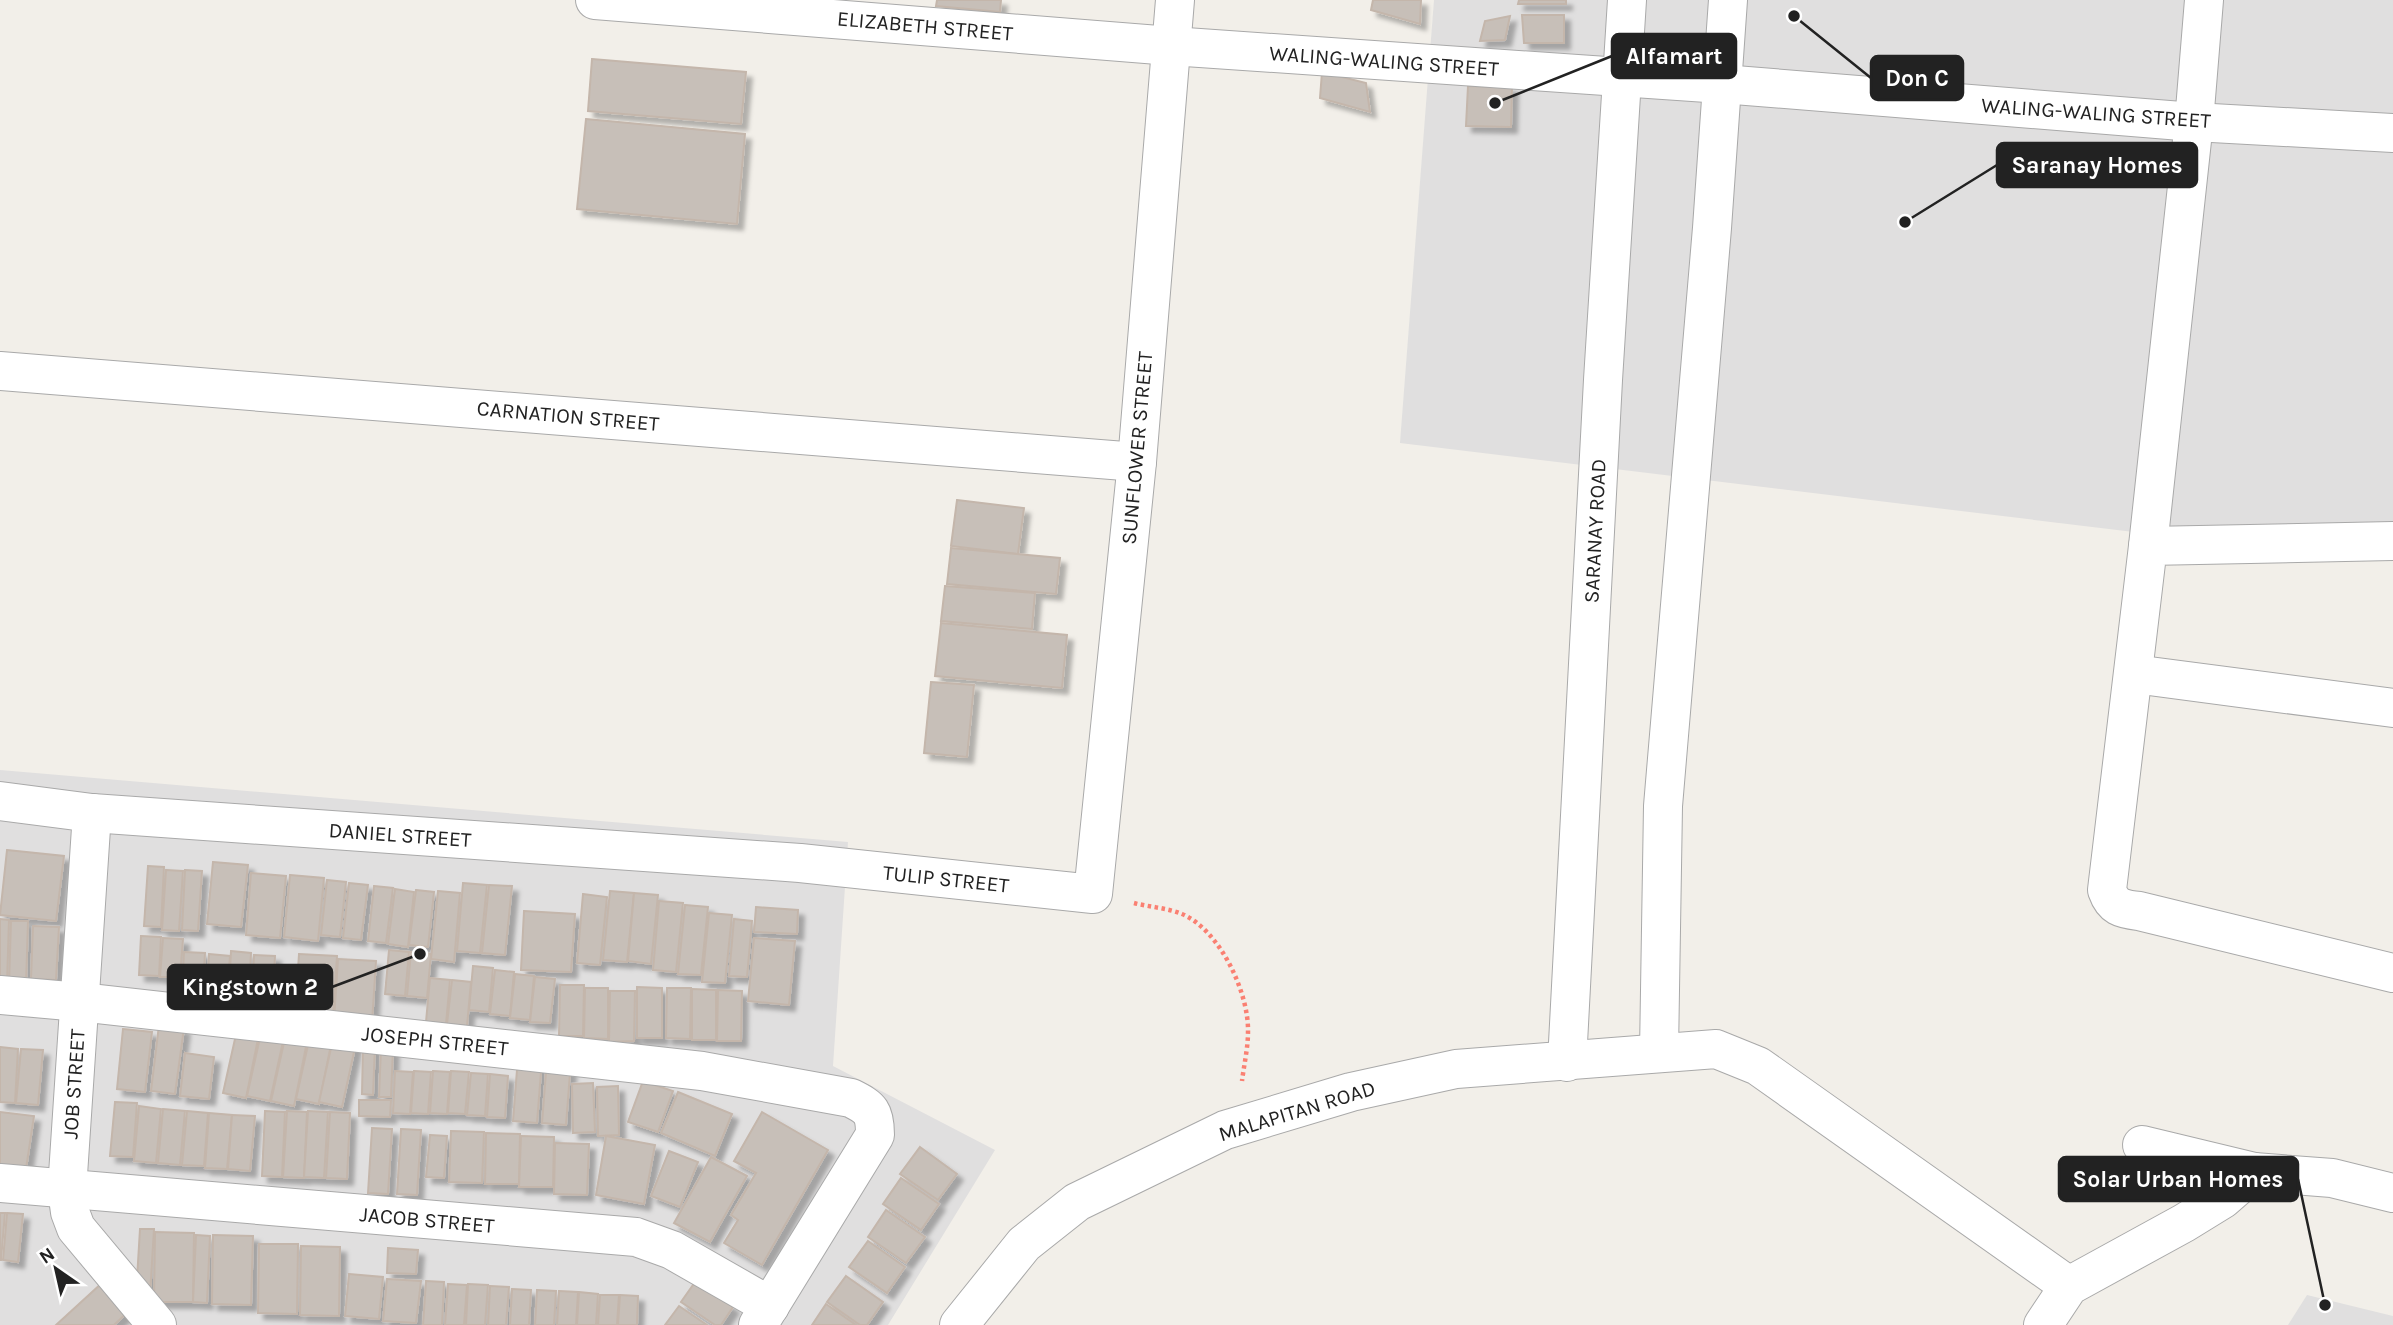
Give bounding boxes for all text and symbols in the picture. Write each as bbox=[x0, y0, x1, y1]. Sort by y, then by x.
street label: ELIZABETH STREET bbox=[836, 6, 1014, 46]
callout: Alfamart bbox=[1612, 34, 1736, 78]
street label: WALING-WALING STREET bbox=[1268, 41, 1500, 81]
text: Alfamart bbox=[1626, 43, 1722, 70]
callout: Don C bbox=[1871, 56, 1963, 100]
text: Don C bbox=[1885, 65, 1949, 92]
street label: WALING-WALING STREET bbox=[1980, 93, 2212, 133]
callout: Saranay Homes bbox=[1997, 143, 2197, 187]
text: Saranay Homes bbox=[2011, 152, 2183, 179]
street label: SUNFLOWER STREET bbox=[1117, 350, 1157, 546]
street label: CARNATION STREET bbox=[476, 396, 661, 436]
street label: SARANAY ROAD bbox=[1579, 458, 1611, 604]
street label: DANIEL STREET bbox=[328, 818, 473, 852]
street label: TULIP STREET bbox=[882, 860, 1011, 898]
callout: Kingstown 2 bbox=[168, 965, 332, 1009]
text: Kingstown 2 bbox=[182, 974, 318, 1001]
street label: JOSEPH STREET bbox=[360, 1021, 510, 1061]
street label: JOB STREET bbox=[58, 1028, 90, 1140]
street label: MALAPITAN ROAD bbox=[1216, 1076, 1378, 1146]
callout: Solar Urban Homes bbox=[2059, 1157, 2298, 1201]
text: Solar Urban Homes bbox=[2073, 1166, 2284, 1193]
street label: JACOB STREET bbox=[359, 1202, 496, 1238]
north arrow bbox=[21, 1234, 91, 1304]
text: N bbox=[35, 1243, 59, 1269]

